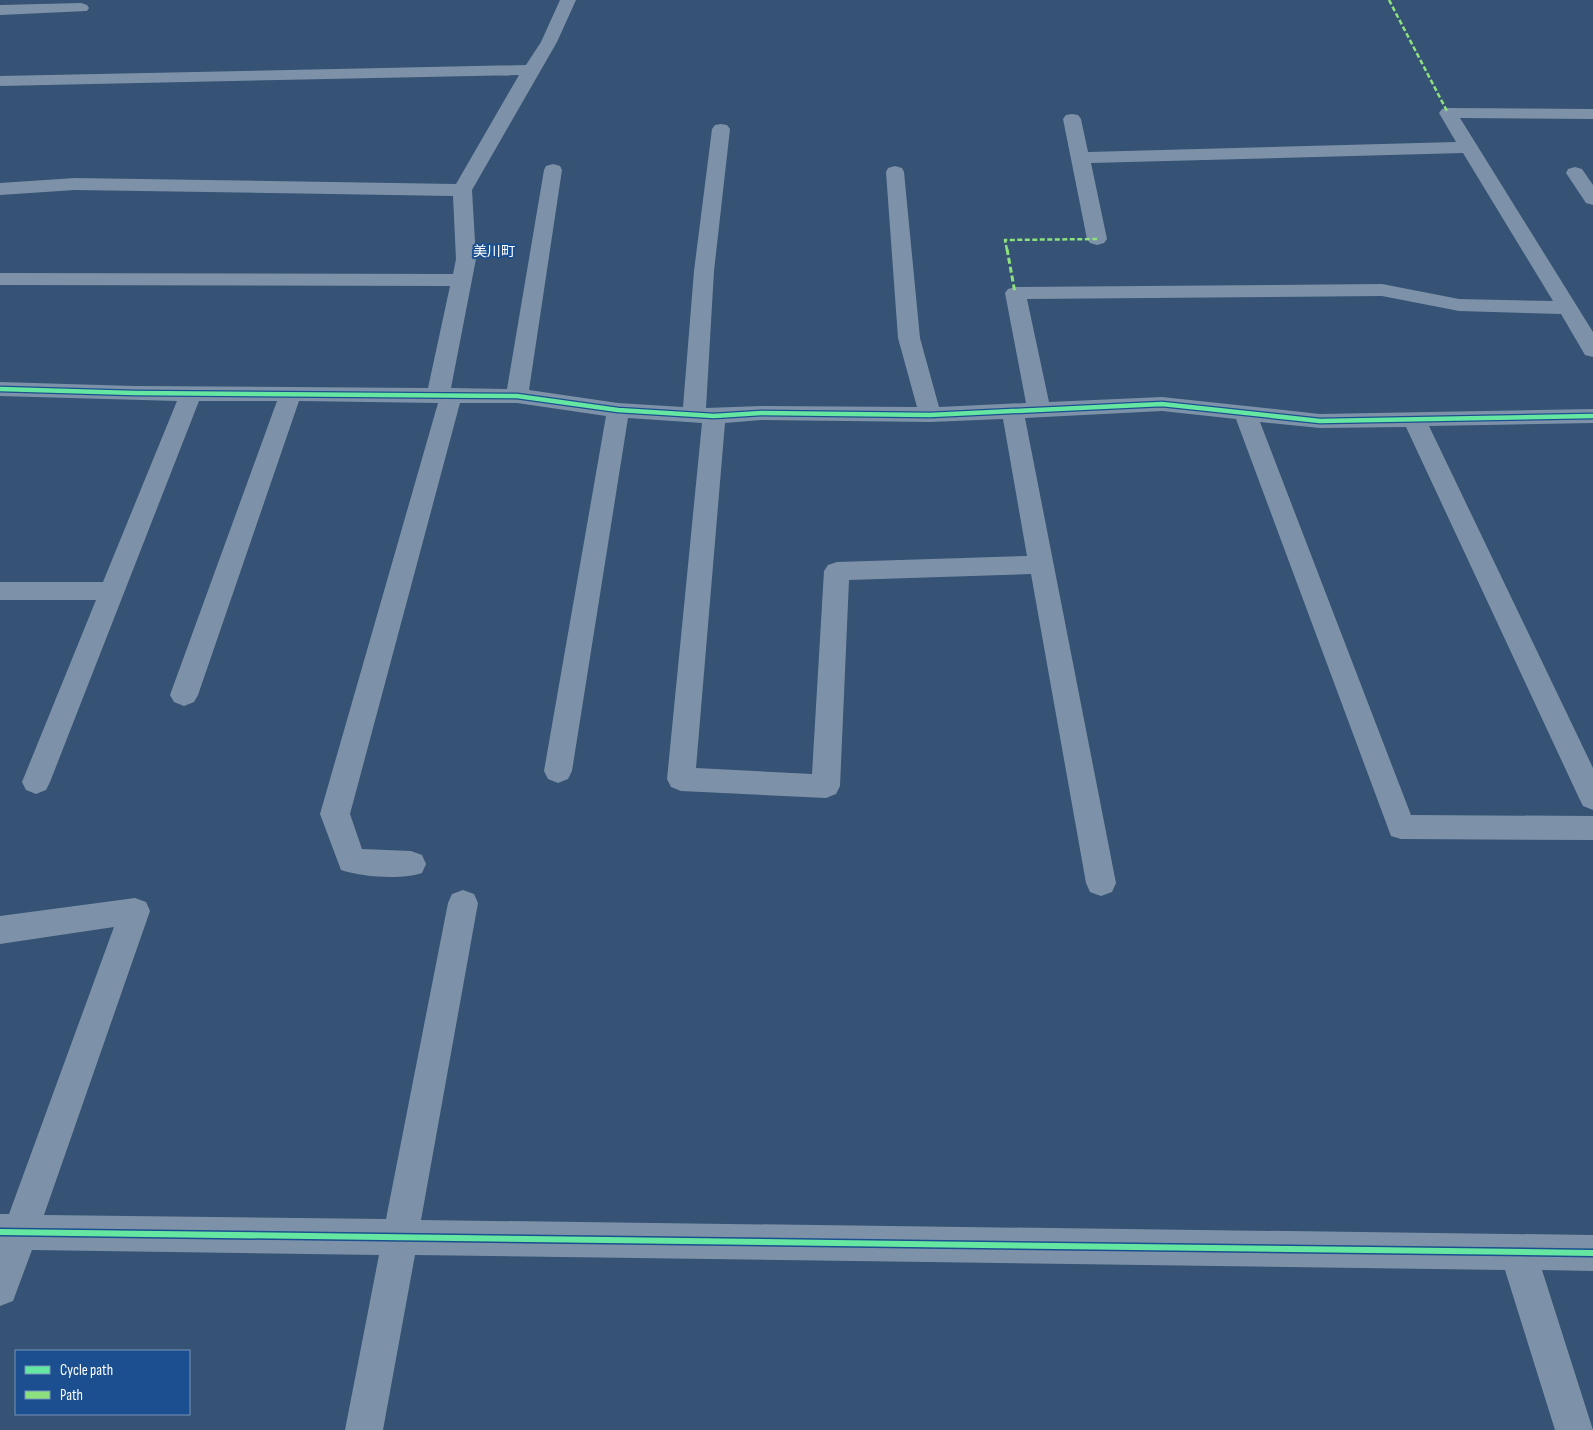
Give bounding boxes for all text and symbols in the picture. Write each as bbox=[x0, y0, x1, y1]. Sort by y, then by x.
district label: 美川町 bbox=[473, 243, 515, 260]
legend bbox=[15, 1350, 190, 1415]
text: Cycle path bbox=[60, 1361, 113, 1380]
text: Path bbox=[60, 1386, 83, 1405]

